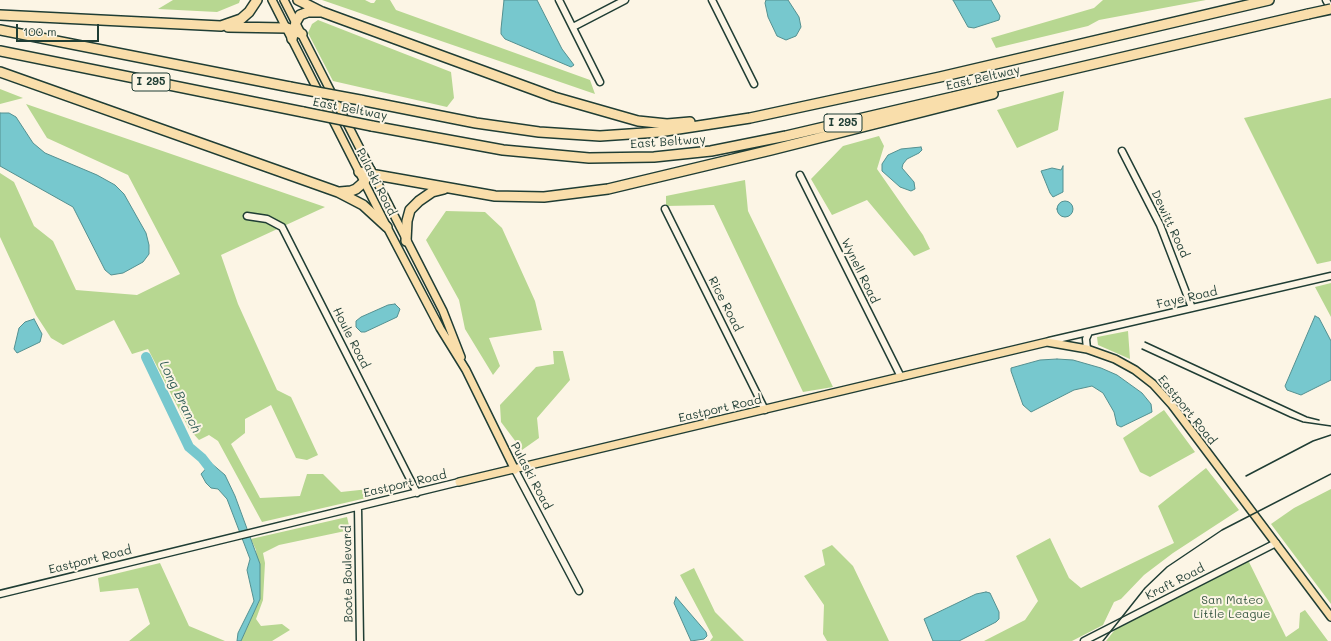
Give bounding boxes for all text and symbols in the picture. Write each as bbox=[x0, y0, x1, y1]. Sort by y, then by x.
scale bar bbox=[18, 16, 101, 42]
text: 100 m bbox=[23, 23, 57, 39]
street label: East Beltway bbox=[945, 62, 1021, 94]
road number: I 295 bbox=[132, 73, 170, 91]
street label: East Beltway bbox=[312, 95, 388, 123]
road number: I 295 bbox=[824, 114, 862, 132]
street label: East Beltway bbox=[630, 132, 706, 152]
street label: Pulaski Road bbox=[353, 146, 399, 218]
street label: Dewitt Road bbox=[1148, 188, 1192, 260]
street label: Wynell Road bbox=[838, 236, 882, 306]
street label: Rice Road bbox=[705, 274, 745, 334]
street label: Faye Road bbox=[1155, 284, 1219, 312]
street label: Houle Road bbox=[330, 305, 372, 371]
water label: Long Branch bbox=[156, 358, 204, 436]
street label: Eastport Road bbox=[1155, 372, 1219, 448]
street label: Eastport Road bbox=[677, 392, 763, 426]
street label: Pulaski Road bbox=[507, 440, 555, 512]
street label: Eastport Road bbox=[362, 467, 448, 501]
street label: Boote Boulevard bbox=[340, 525, 356, 623]
street label: Eastport Road bbox=[47, 543, 133, 577]
street label: Kraft Road bbox=[1143, 561, 1207, 603]
park label: San Mateo Little League bbox=[1194, 593, 1270, 621]

